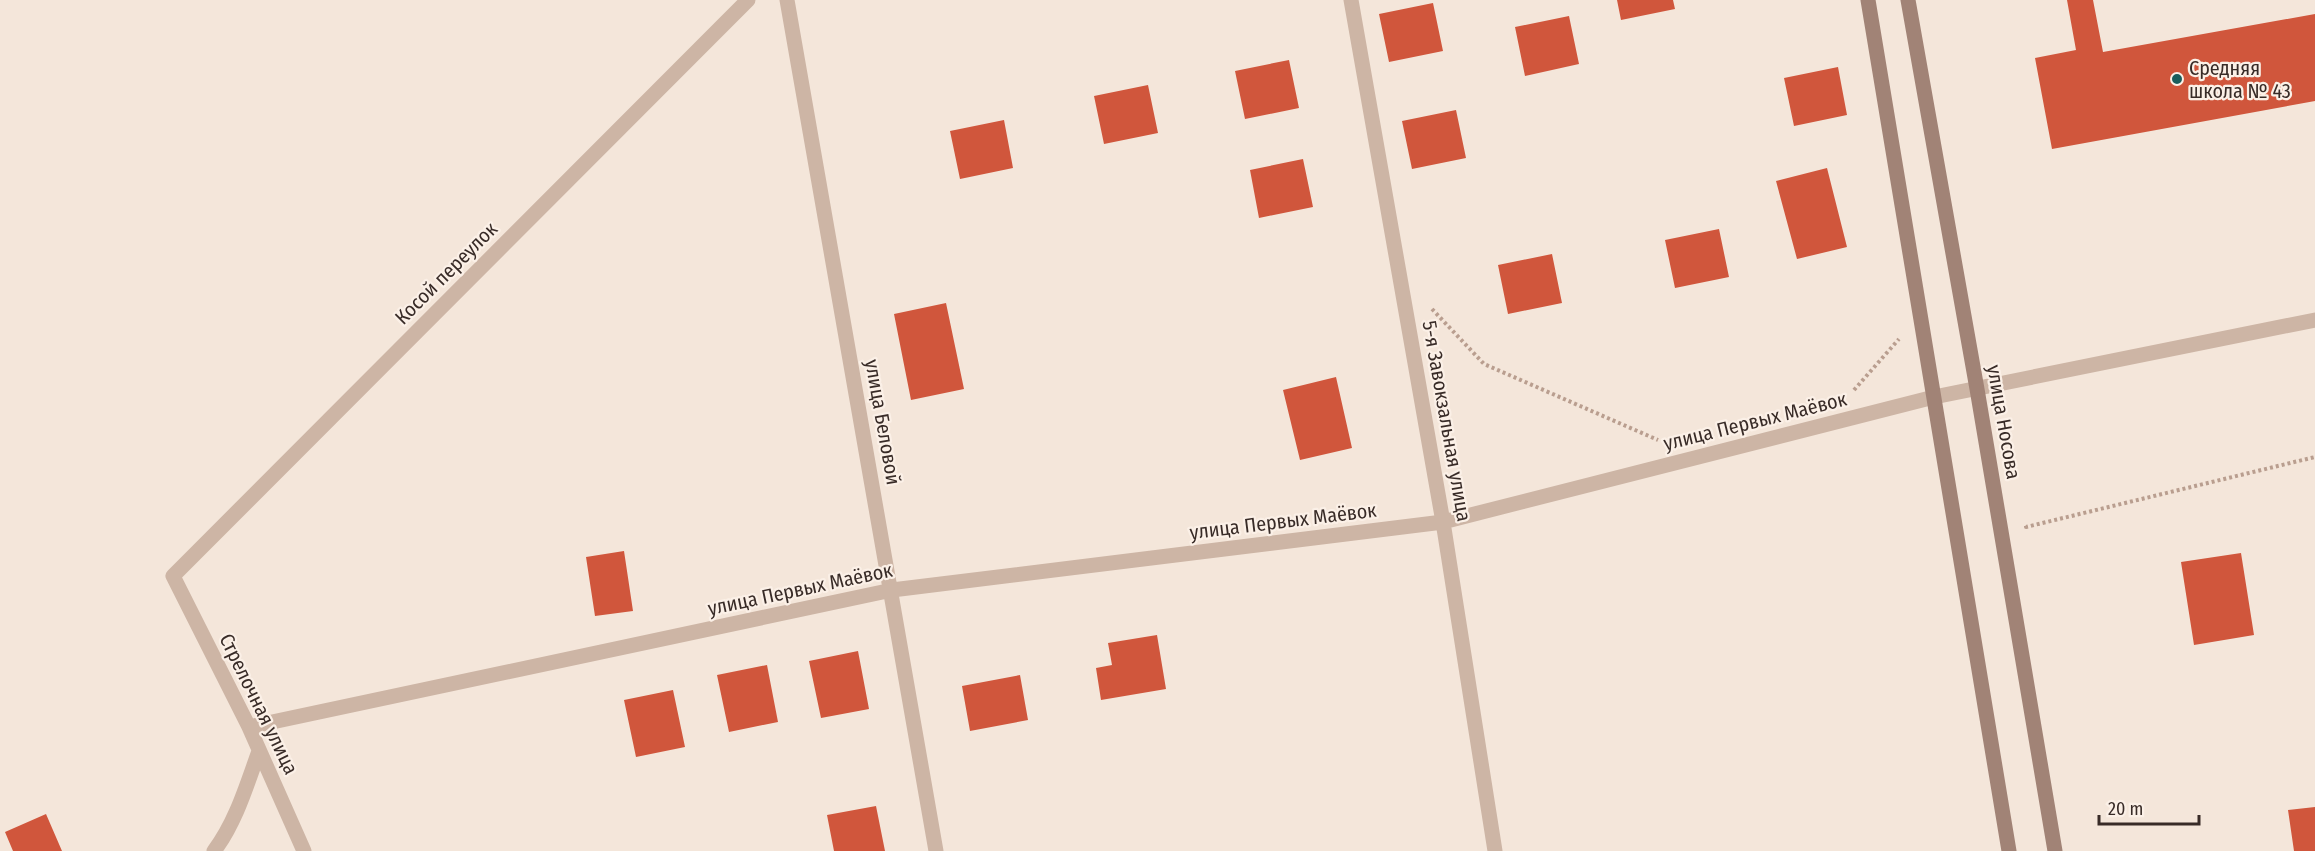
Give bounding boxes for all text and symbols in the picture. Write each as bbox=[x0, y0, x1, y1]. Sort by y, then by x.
place label: Средняя школа № 43 bbox=[2189, 56, 2291, 103]
marker: Средняя школа № 43 bbox=[2170, 72, 2184, 86]
street label: Косой переулок bbox=[390, 216, 503, 329]
street label: 5-я Завокзальная улица bbox=[1418, 319, 1476, 523]
street label: улица Беловой bbox=[860, 357, 906, 487]
street label: улица Носова bbox=[1982, 363, 2026, 481]
street label: улица Первых Маёвок bbox=[1661, 386, 1850, 455]
street label: улица Первых Маёвок bbox=[1188, 498, 1378, 544]
street label: улица Первых Маёвок bbox=[706, 558, 895, 620]
street label: Стрелочная улица bbox=[215, 630, 303, 778]
scale bar bbox=[2099, 788, 2200, 826]
text: 20 m bbox=[2108, 798, 2143, 820]

